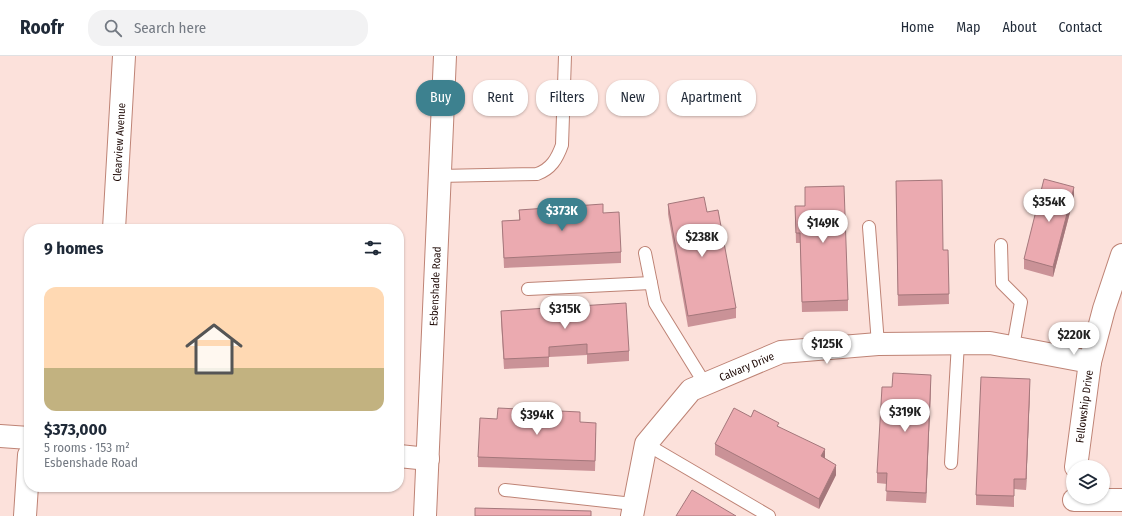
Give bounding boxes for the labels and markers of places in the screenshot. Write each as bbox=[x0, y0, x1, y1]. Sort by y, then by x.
pin: $354K bbox=[1021, 189, 1077, 223]
pin: $373K bbox=[534, 198, 590, 232]
pin: $149K bbox=[795, 210, 851, 244]
pin: $238K bbox=[674, 224, 730, 258]
pin: $315K bbox=[537, 296, 593, 330]
pin: $220K bbox=[1046, 322, 1102, 356]
pin: $125K bbox=[799, 331, 855, 365]
pin: $319K bbox=[877, 399, 933, 433]
pin: $394K bbox=[509, 402, 565, 436]

